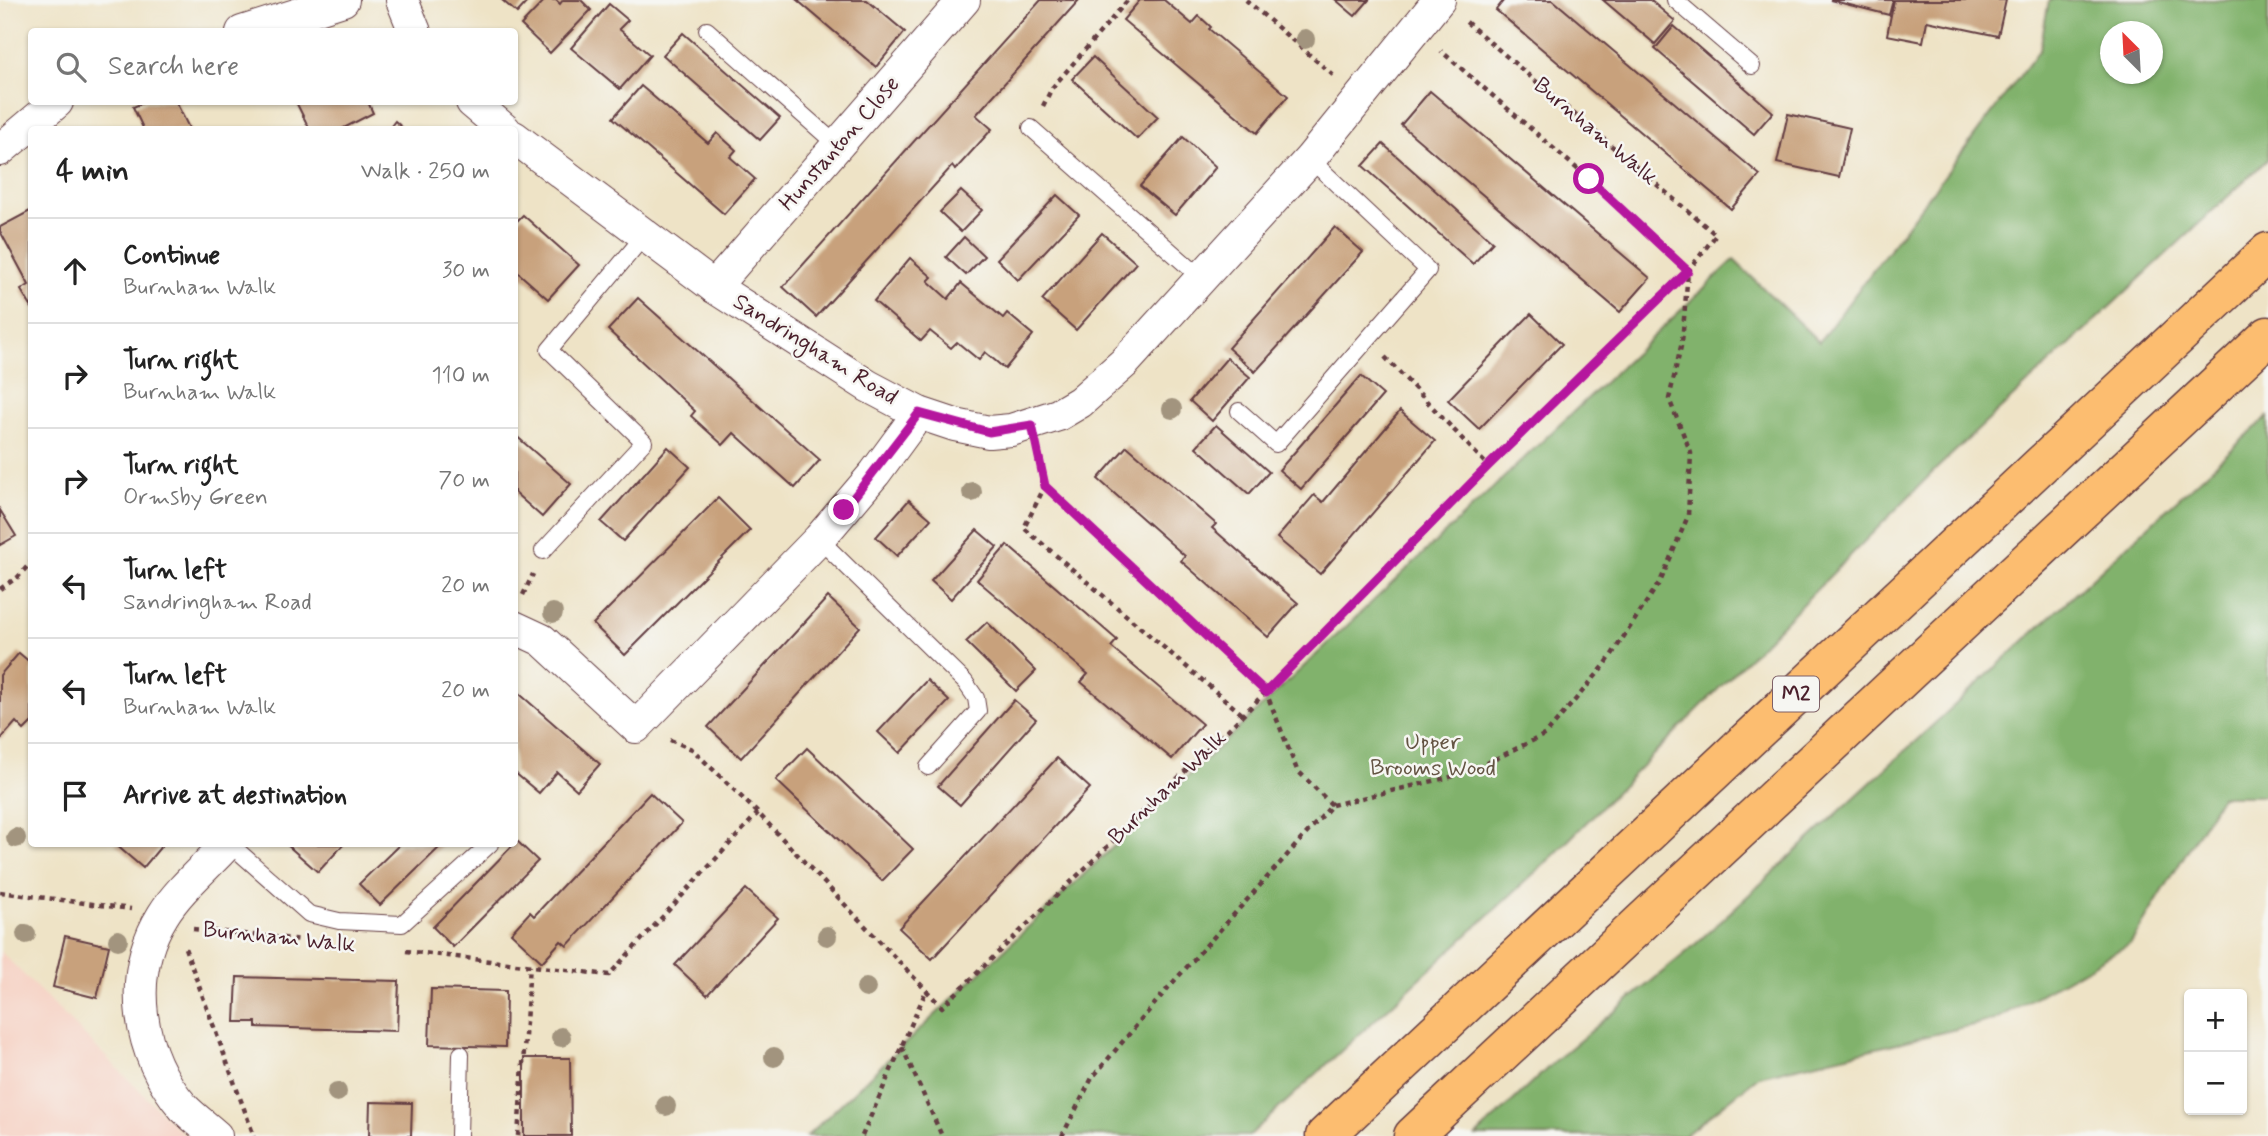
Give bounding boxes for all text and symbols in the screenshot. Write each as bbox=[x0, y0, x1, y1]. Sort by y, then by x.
north arrow bbox=[2100, 21, 2163, 84]
search box bbox=[28, 28, 518, 105]
icon: search bbox=[52, 48, 90, 86]
text: Search here bbox=[108, 50, 239, 84]
street label: Hunstanton Close bbox=[773, 70, 907, 218]
street label: Burnham Walk bbox=[1527, 71, 1663, 193]
text: 4 min bbox=[56, 152, 129, 191]
text: Walk · 250 m bbox=[361, 157, 490, 187]
route start bbox=[1573, 163, 1604, 194]
text: Continue bbox=[123, 239, 220, 273]
icon: ahead bbox=[56, 252, 94, 290]
text: 30 m bbox=[442, 256, 490, 286]
text: Burnham Walk bbox=[123, 273, 276, 303]
street label: Sandringham Road bbox=[726, 287, 903, 414]
text: Turn right bbox=[123, 344, 239, 378]
icon: right bbox=[56, 357, 94, 395]
text: 110 m bbox=[431, 361, 490, 391]
text: Burnham Walk bbox=[123, 378, 276, 408]
text: Turn right bbox=[123, 449, 239, 483]
icon: right bbox=[56, 462, 94, 500]
text: 70 m bbox=[438, 466, 490, 496]
text: Ormsby Green bbox=[123, 483, 268, 513]
route end bbox=[828, 494, 859, 525]
text: Turn left bbox=[123, 554, 227, 588]
icon: left bbox=[56, 567, 94, 605]
text: 20 m bbox=[441, 571, 490, 601]
text: Sandringham Road bbox=[123, 588, 312, 618]
text: Turn left bbox=[123, 659, 227, 693]
icon: left bbox=[56, 672, 94, 710]
text: 20 m bbox=[441, 676, 490, 706]
road number: M2 bbox=[1773, 676, 1819, 712]
text: Burnham Walk bbox=[123, 693, 276, 723]
street label: Burnham Walk bbox=[1102, 724, 1234, 852]
park label: Upper Brooms Wood bbox=[1370, 728, 1496, 784]
icon: arrive bbox=[56, 777, 94, 815]
text: Arrive at destination bbox=[123, 779, 347, 813]
street label: Burnham Walk bbox=[201, 915, 357, 961]
map controls bbox=[2184, 989, 2247, 1115]
button: + bbox=[2184, 989, 2247, 1052]
button: − bbox=[2184, 1052, 2247, 1115]

